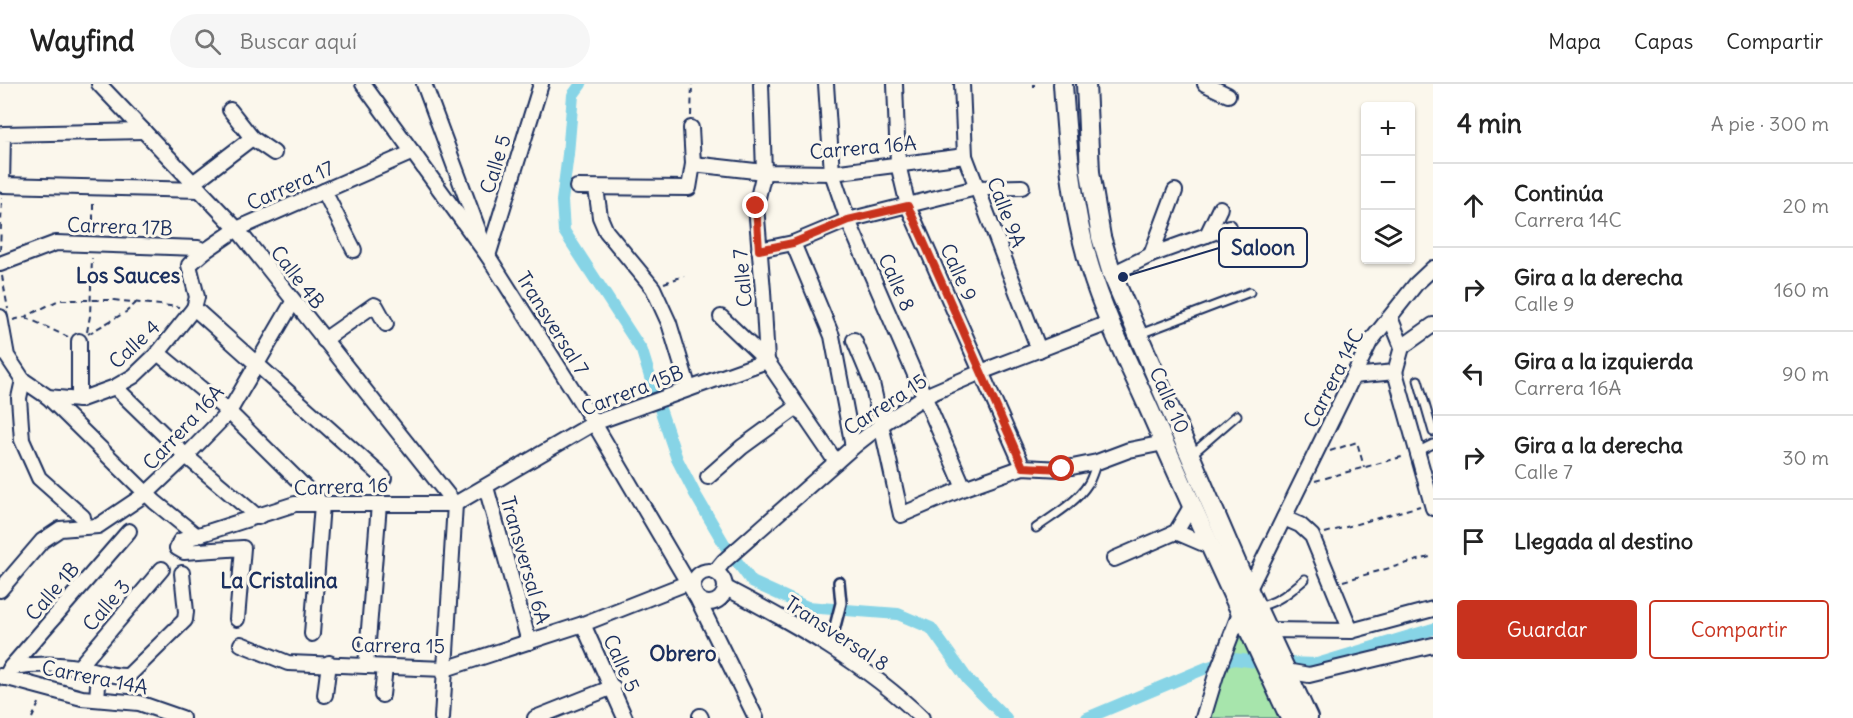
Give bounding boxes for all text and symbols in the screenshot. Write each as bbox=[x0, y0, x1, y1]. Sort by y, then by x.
search box bbox=[170, 14, 590, 68]
text: Wayfind bbox=[30, 23, 134, 59]
icon: search bbox=[191, 25, 224, 58]
text: Buscar aquí bbox=[239, 27, 357, 55]
text: Mapa bbox=[1548, 28, 1601, 55]
text: Capas bbox=[1634, 28, 1693, 55]
text: Compartir bbox=[1726, 28, 1823, 55]
map controls bbox=[1361, 102, 1415, 264]
button: + bbox=[1361, 102, 1415, 156]
text: 4 min bbox=[1457, 107, 1522, 140]
text: A pie · 300 m bbox=[1711, 111, 1829, 136]
street label: Carrera 16A bbox=[808, 130, 918, 164]
street label: Calle 5 bbox=[474, 131, 516, 197]
street label: Carrera 17 bbox=[243, 155, 338, 215]
button: − bbox=[1361, 156, 1415, 210]
street label: Calle 9A bbox=[982, 173, 1032, 251]
text: Continúa bbox=[1514, 179, 1603, 207]
icon: ahead bbox=[1457, 189, 1490, 222]
route end bbox=[742, 192, 768, 218]
text: 20 m bbox=[1783, 193, 1829, 218]
text: Carrera 14C bbox=[1514, 207, 1622, 232]
button: layers bbox=[1361, 210, 1415, 264]
street label: Carrera 17B bbox=[67, 212, 173, 240]
callout: Saloon bbox=[1219, 228, 1307, 267]
text: Saloon bbox=[1231, 234, 1295, 261]
street label: Calle 9 bbox=[935, 239, 983, 305]
street label: Calle 4B bbox=[265, 240, 331, 314]
street label: Calle 7 bbox=[727, 247, 757, 308]
street label: Calle 8 bbox=[873, 249, 921, 315]
district label: Los Sauces bbox=[76, 262, 181, 289]
text: Gira a la derecha bbox=[1514, 263, 1683, 291]
street label: Transversal 7 bbox=[511, 267, 595, 380]
icon: right bbox=[1457, 273, 1490, 306]
text: 160 m bbox=[1774, 277, 1829, 302]
text: Calle 9 bbox=[1514, 291, 1574, 316]
street label: Calle 4 bbox=[103, 314, 165, 374]
street label: Carrera 14C bbox=[1297, 324, 1369, 432]
text: Gira a la izquierda bbox=[1514, 347, 1693, 375]
icon: left bbox=[1457, 357, 1490, 390]
street label: Carrera 15B bbox=[577, 359, 687, 421]
text: 90 m bbox=[1782, 361, 1829, 386]
street label: Calle 10 bbox=[1144, 363, 1196, 437]
street label: Carrera 15 bbox=[839, 368, 931, 440]
text: Carrera 16A bbox=[1514, 375, 1621, 400]
street label: Carrera 16A bbox=[137, 379, 229, 475]
text: Gira a la derecha bbox=[1514, 431, 1683, 459]
icon: right bbox=[1457, 441, 1490, 474]
text: 30 m bbox=[1782, 445, 1829, 470]
route start bbox=[1048, 455, 1074, 481]
text: Calle 7 bbox=[1514, 459, 1573, 484]
street label: Carrera 16 bbox=[293, 472, 389, 500]
street label: Transversal 6A bbox=[496, 493, 556, 627]
icon: arrive bbox=[1457, 525, 1490, 558]
text: Llegada al destino bbox=[1514, 527, 1693, 555]
street label: Calle 1B bbox=[20, 556, 84, 626]
district label: La Cristalina bbox=[220, 567, 338, 594]
street label: Calle 3 bbox=[77, 574, 135, 636]
street label: Transversal 8 bbox=[780, 590, 894, 676]
button: Guardar bbox=[1457, 600, 1637, 659]
button: Compartir bbox=[1649, 600, 1829, 659]
street label: Calle 5 bbox=[598, 630, 646, 696]
street label: Carrera 15 bbox=[351, 632, 445, 658]
district label: Obrero bbox=[649, 640, 717, 667]
street label: Carrera 14A bbox=[40, 654, 150, 700]

